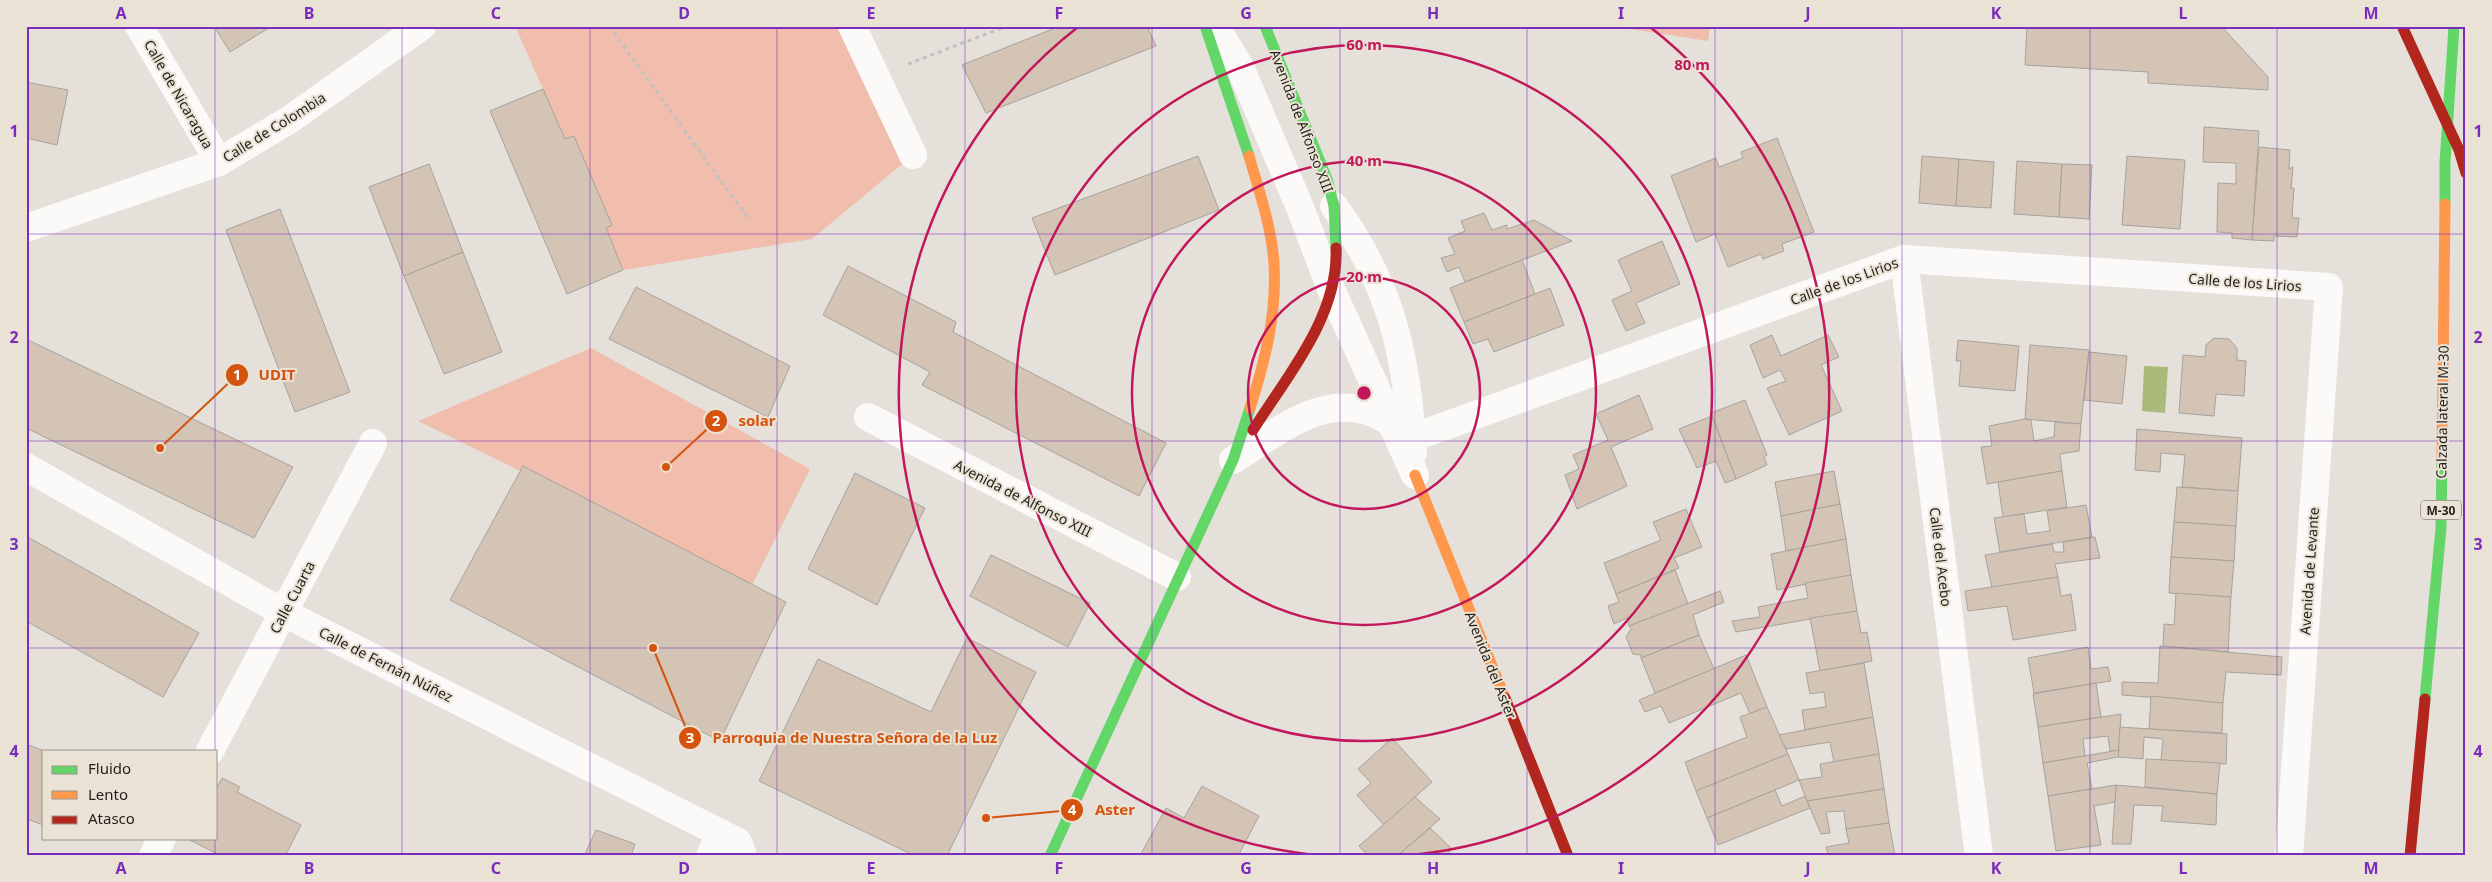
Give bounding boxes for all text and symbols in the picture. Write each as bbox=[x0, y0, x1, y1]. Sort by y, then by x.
text: A bbox=[115, 2, 127, 24]
text: B bbox=[304, 2, 314, 24]
text: C bbox=[491, 2, 501, 24]
text: D bbox=[678, 2, 690, 24]
text: E bbox=[867, 2, 876, 24]
text: F bbox=[1055, 2, 1063, 24]
text: G bbox=[1240, 2, 1252, 24]
text: H bbox=[1427, 2, 1439, 24]
text: I bbox=[1618, 2, 1624, 24]
text: J bbox=[1803, 2, 1811, 24]
text: K bbox=[1991, 2, 2002, 24]
text: L bbox=[2179, 2, 2188, 24]
text: M bbox=[2363, 2, 2379, 24]
text: 60 m bbox=[1346, 34, 1382, 54]
street label: Calle de Nicaragua bbox=[140, 36, 218, 152]
street label: Avenida de Alfonso XIII bbox=[1266, 47, 1338, 196]
text: 80 m bbox=[1674, 54, 1710, 74]
street label: Calle de Colombia bbox=[219, 88, 329, 166]
text: 1 bbox=[9, 120, 19, 142]
text: 1 bbox=[2473, 120, 2483, 142]
text: 40 m bbox=[1346, 150, 1382, 170]
street label: Calle de los Lirios bbox=[1787, 253, 1901, 309]
text: 20 m bbox=[1346, 266, 1382, 286]
street label: Calle de los Lirios bbox=[2188, 269, 2303, 295]
text: 2 bbox=[9, 326, 19, 348]
text: 2 bbox=[2473, 326, 2483, 348]
street label: Calzada lateral M-30 bbox=[2431, 345, 2453, 479]
callout: UDIT bbox=[224, 360, 306, 390]
text: 1 bbox=[233, 364, 241, 384]
text: UDIT bbox=[259, 364, 296, 384]
centre of rings bbox=[1355, 384, 1373, 402]
callout: solar bbox=[703, 406, 785, 436]
text: 2 bbox=[712, 410, 721, 430]
text: solar bbox=[738, 410, 776, 430]
street label: Avenida de Alfonso XIII bbox=[951, 455, 1095, 541]
road number: M-30 bbox=[2421, 500, 2461, 520]
street label: Calle del Acebo bbox=[1925, 506, 1957, 608]
street label: Avenida de Levante bbox=[2295, 506, 2323, 636]
text: 3 bbox=[9, 533, 19, 555]
text: 3 bbox=[2473, 533, 2483, 555]
street label: Calle Cuarta bbox=[265, 557, 319, 637]
street label: Avenida del Aster bbox=[1461, 608, 1521, 722]
street label: Calle de Fernán Núñez bbox=[316, 622, 456, 706]
callout: Parroquia de Nuestra Señora de la Luz bbox=[677, 723, 1007, 753]
text: 3 bbox=[686, 727, 694, 747]
text: Parroquia de Nuestra Señora de la Luz bbox=[713, 727, 997, 747]
text: 4 bbox=[9, 740, 19, 762]
text: 4 bbox=[2473, 740, 2483, 762]
legend bbox=[42, 750, 218, 840]
text: Fluido bbox=[88, 758, 131, 778]
text: Lento bbox=[88, 784, 128, 804]
callout: Aster bbox=[1059, 795, 1145, 825]
text: 4 bbox=[1068, 799, 1077, 819]
text: Aster bbox=[1095, 799, 1135, 819]
text: Atasco bbox=[88, 808, 135, 828]
text: A bbox=[115, 857, 127, 879]
text: B bbox=[304, 857, 314, 879]
text: C bbox=[491, 857, 501, 879]
text: D bbox=[678, 857, 690, 879]
text: E bbox=[867, 857, 876, 879]
text: F bbox=[1055, 857, 1063, 879]
text: G bbox=[1240, 857, 1252, 879]
text: H bbox=[1427, 857, 1439, 879]
text: I bbox=[1618, 857, 1624, 879]
text: J bbox=[1803, 857, 1811, 879]
text: K bbox=[1991, 857, 2002, 879]
text: L bbox=[2179, 857, 2188, 879]
text: M bbox=[2363, 857, 2379, 879]

